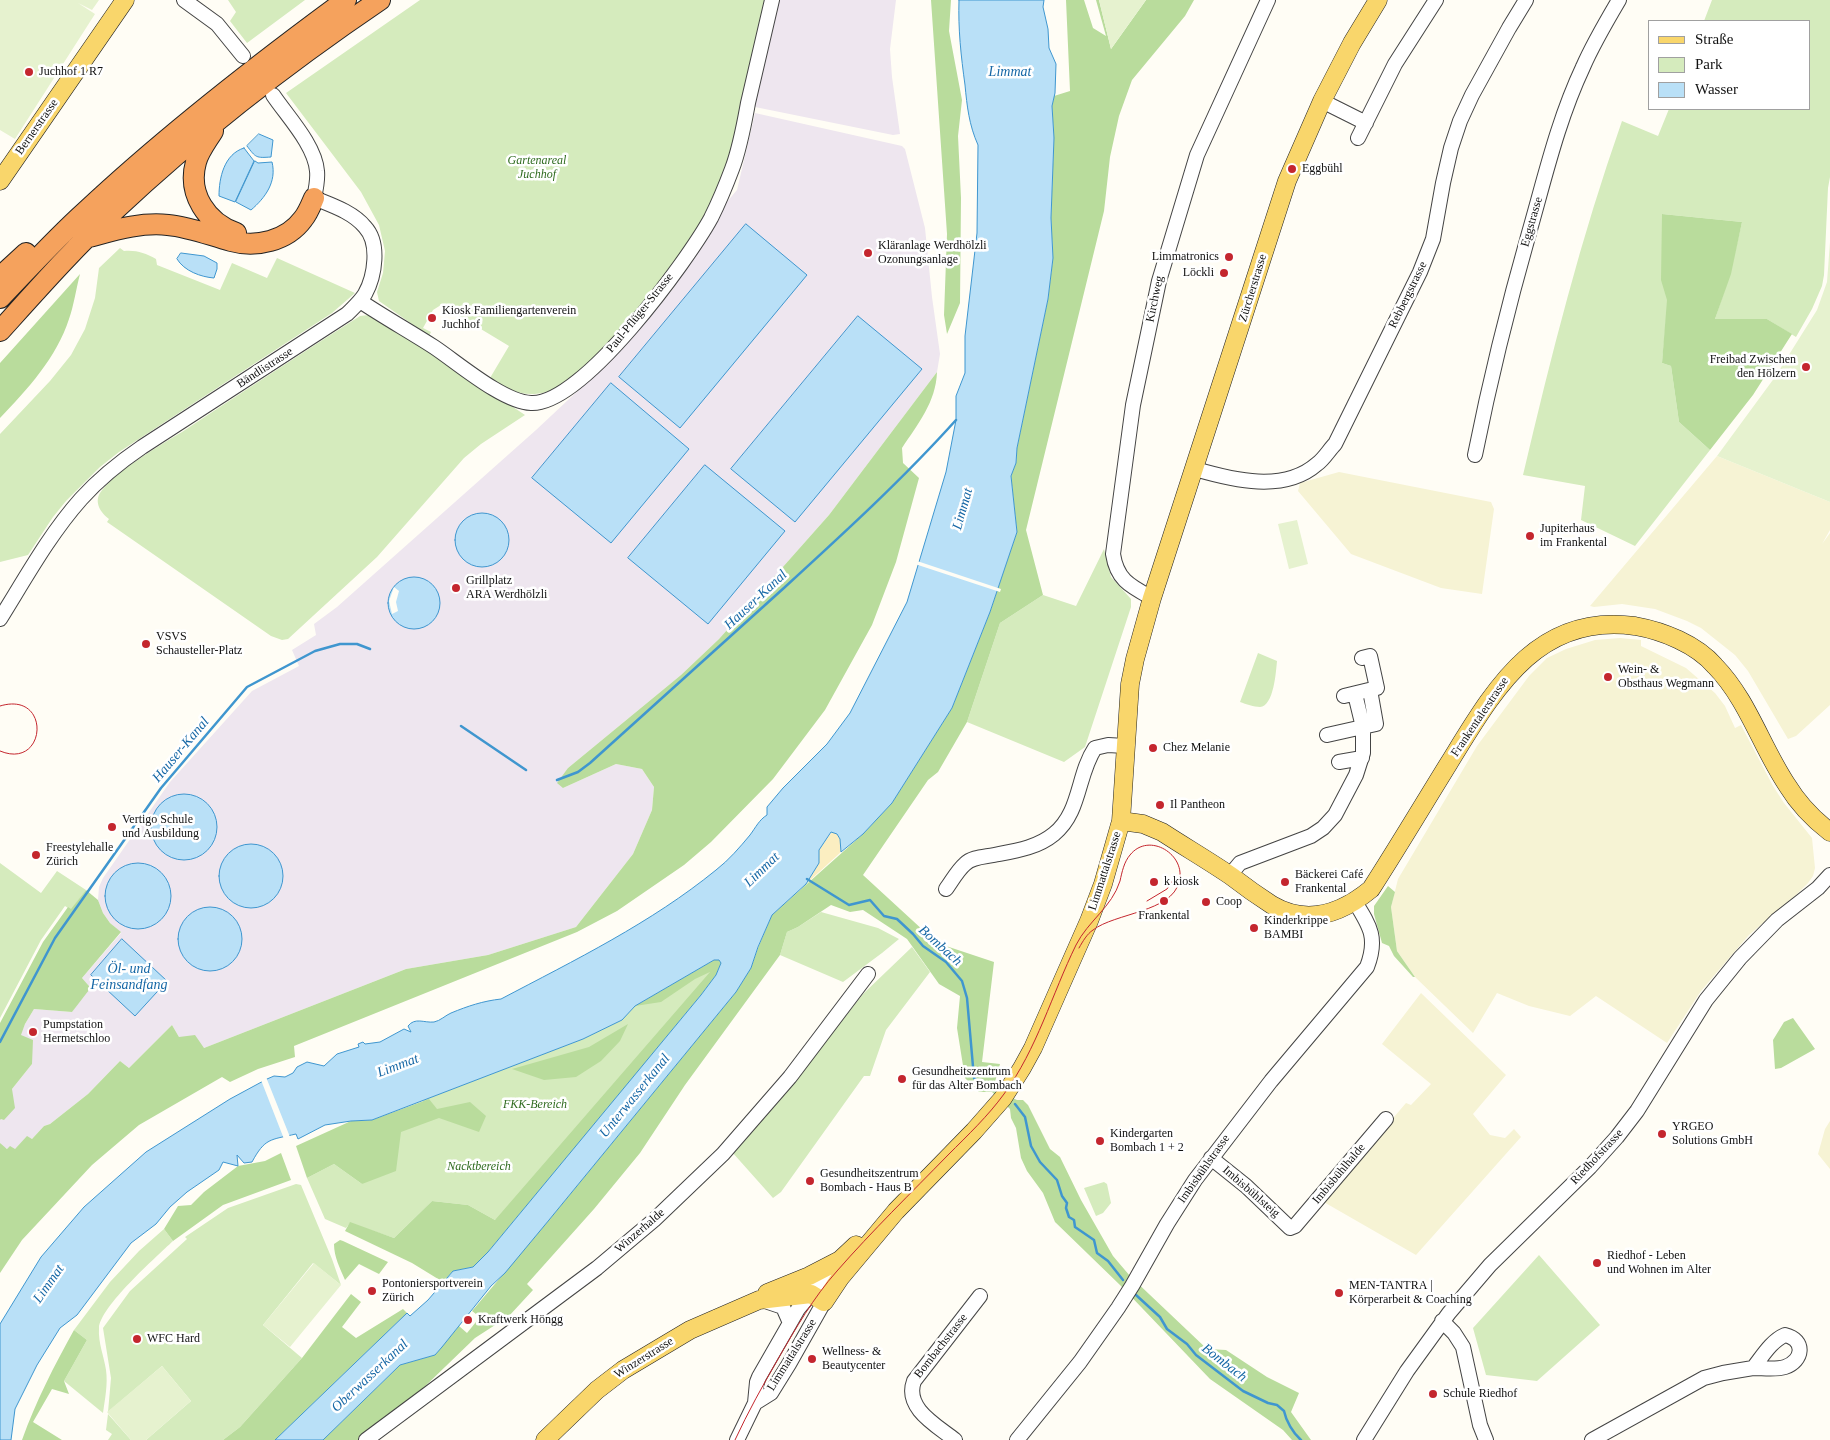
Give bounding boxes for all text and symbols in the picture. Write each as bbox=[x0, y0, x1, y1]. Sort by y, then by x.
legend bbox=[1648, 20, 1810, 110]
text: Straße bbox=[1695, 31, 1733, 47]
text: Park bbox=[1695, 56, 1723, 72]
water label: Limmat bbox=[989, 64, 1031, 80]
place label: Juchhof 1 R7 bbox=[39, 65, 103, 79]
marker: Juchhof 1 R7 bbox=[23, 66, 35, 78]
text: Wasser bbox=[1695, 81, 1738, 97]
street label: Bernerstrasse bbox=[13, 96, 61, 158]
park label: Gartenareal Juchhof bbox=[508, 154, 566, 182]
place label: Eggbühl bbox=[1302, 162, 1343, 176]
marker: Eggbühl bbox=[1286, 163, 1298, 175]
street label: Eggstrasse bbox=[1518, 195, 1546, 249]
place label: Kläranlage Werdhölzli Ozonungsanlage bbox=[878, 239, 987, 267]
marker: Kläranlage Werdhölzli Ozonungsanlage bbox=[862, 247, 874, 259]
place label: Limmatronics bbox=[1152, 250, 1219, 264]
marker: Limmatronics bbox=[1223, 251, 1235, 263]
street label: Zürcherstrasse bbox=[1236, 252, 1270, 324]
street label: Rebbergstrasse bbox=[1386, 259, 1430, 331]
place label: Löckli bbox=[1183, 266, 1214, 280]
marker: Löckli bbox=[1218, 267, 1230, 279]
street label: Paul-Pflüger-Strasse bbox=[603, 270, 677, 356]
street label: Kirchweg bbox=[1143, 274, 1167, 324]
place label: Kiosk Familiengartenverein Juchhof bbox=[442, 304, 576, 332]
marker: Kiosk Familiengartenverein Juchhof bbox=[426, 312, 438, 324]
street label: Bändlistrasse bbox=[234, 345, 296, 391]
place label: Freibad Zwischen den Hölzern bbox=[1710, 353, 1796, 381]
marker: Freibad Zwischen den Hölzern bbox=[1800, 361, 1812, 373]
water label: Limmat bbox=[949, 486, 977, 532]
place label: Jupiterhaus im Frankental bbox=[1540, 522, 1607, 550]
marker: Jupiterhaus im Frankental bbox=[1524, 530, 1536, 542]
water label: Hauser-Kanal bbox=[721, 567, 791, 633]
place label: Grillplatz ARA Werdhölzli bbox=[466, 574, 547, 602]
marker: Grillplatz ARA Werdhölzli bbox=[450, 582, 462, 594]
place label: VSVS Schausteller-Platz bbox=[156, 630, 242, 658]
marker: VSVS Schausteller-Platz bbox=[140, 638, 152, 650]
place label: Wein- & Obsthaus Wegmann bbox=[1618, 663, 1714, 691]
marker: Wein- & Obsthaus Wegmann bbox=[1602, 671, 1614, 683]
street label: Frankentalerstrasse bbox=[1448, 675, 1512, 759]
water label: Hauser-Kanal bbox=[149, 714, 213, 786]
place label: Chez Melanie bbox=[1163, 741, 1230, 755]
marker: Chez Melanie bbox=[1147, 742, 1159, 754]
place label: Il Pantheon bbox=[1170, 798, 1225, 812]
marker: Il Pantheon bbox=[1154, 799, 1166, 811]
place label: Vertigo Schule und Ausbildung bbox=[122, 813, 199, 841]
marker: Vertigo Schule und Ausbildung bbox=[106, 821, 118, 833]
street label: Limmattalstrasse bbox=[1085, 830, 1125, 912]
place label: Freestylehalle Zürich bbox=[46, 841, 113, 869]
marker: Freestylehalle Zürich bbox=[30, 849, 42, 861]
water label: Limmat bbox=[741, 849, 783, 891]
place label: Bäckerei Café Frankental bbox=[1295, 868, 1363, 896]
place label: k kiosk bbox=[1164, 875, 1199, 889]
marker: k kiosk bbox=[1148, 876, 1160, 888]
marker: Bäckerei Café Frankental bbox=[1279, 876, 1291, 888]
marker: Frankental bbox=[1158, 895, 1170, 907]
place label: Coop bbox=[1216, 895, 1242, 909]
marker: Coop bbox=[1200, 896, 1212, 908]
place label: Frankental bbox=[1138, 909, 1190, 923]
place label: Kinderkrippe BAMBI bbox=[1264, 914, 1328, 942]
water label: Bombach bbox=[915, 922, 965, 970]
marker: Kinderkrippe BAMBI bbox=[1248, 922, 1260, 934]
water label: Öl- und Feinsandfang bbox=[91, 961, 167, 994]
place label: Pumpstation Hermetschloo bbox=[43, 1018, 110, 1046]
marker: Pumpstation Hermetschloo bbox=[27, 1026, 39, 1038]
water label: Limmat bbox=[375, 1050, 421, 1082]
water label: Unterwasserkanal bbox=[596, 1051, 674, 1141]
place label: Gesundheitszentrum für das Alter Bombach bbox=[912, 1065, 1022, 1093]
marker: Gesundheitszentrum für das Alter Bombach bbox=[896, 1073, 908, 1085]
park label: FKK-Bereich bbox=[503, 1098, 567, 1112]
place label: YRGEO Solutions GmbH bbox=[1672, 1120, 1753, 1148]
street label: Riedhofstrasse bbox=[1568, 1126, 1626, 1188]
place label: Kindergarten Bombach 1 + 2 bbox=[1110, 1127, 1184, 1155]
marker: YRGEO Solutions GmbH bbox=[1656, 1128, 1668, 1140]
street label: Imbisbühlstrasse bbox=[1175, 1132, 1233, 1206]
marker: Kindergarten Bombach 1 + 2 bbox=[1094, 1135, 1106, 1147]
street label: Imbisbühlhalde bbox=[1309, 1141, 1369, 1207]
park label: Nacktbereich bbox=[447, 1160, 511, 1174]
street label: Imbisbühlsteig bbox=[1219, 1163, 1283, 1221]
place label: Gesundheitszentrum Bombach - Haus B bbox=[820, 1167, 919, 1195]
marker: Gesundheitszentrum Bombach - Haus B bbox=[804, 1175, 816, 1187]
street label: Winzerhalde bbox=[612, 1206, 668, 1256]
place label: Riedhof - Leben und Wohnen im Alter bbox=[1607, 1249, 1711, 1277]
marker: Riedhof - Leben und Wohnen im Alter bbox=[1591, 1257, 1603, 1269]
water label: Limmat bbox=[30, 1262, 68, 1306]
place label: Pontoniersportverein Zürich bbox=[382, 1277, 483, 1305]
place label: MEN-TANTRA | Körperarbeit & Coaching bbox=[1349, 1279, 1472, 1307]
marker: Pontoniersportverein Zürich bbox=[366, 1285, 378, 1297]
marker: MEN-TANTRA | Körperarbeit & Coaching bbox=[1333, 1287, 1345, 1299]
street label: Bombachstrasse bbox=[911, 1311, 971, 1381]
place label: Kraftwerk Höngg bbox=[478, 1313, 563, 1327]
marker: Kraftwerk Höngg bbox=[462, 1314, 474, 1326]
street label: Limmattalstrasse bbox=[764, 1316, 820, 1394]
place label: WFC Hard bbox=[147, 1332, 200, 1346]
marker: WFC Hard bbox=[131, 1333, 143, 1345]
street label: Winzerstrasse bbox=[612, 1334, 676, 1382]
water label: Oberwasserkanal bbox=[328, 1336, 412, 1416]
water label: Bombach bbox=[1198, 1340, 1250, 1386]
place label: Wellness- & Beautycenter bbox=[822, 1345, 885, 1373]
marker: Wellness- & Beautycenter bbox=[806, 1353, 818, 1365]
place label: Schule Riedhof bbox=[1443, 1387, 1517, 1401]
marker: Schule Riedhof bbox=[1427, 1388, 1439, 1400]

